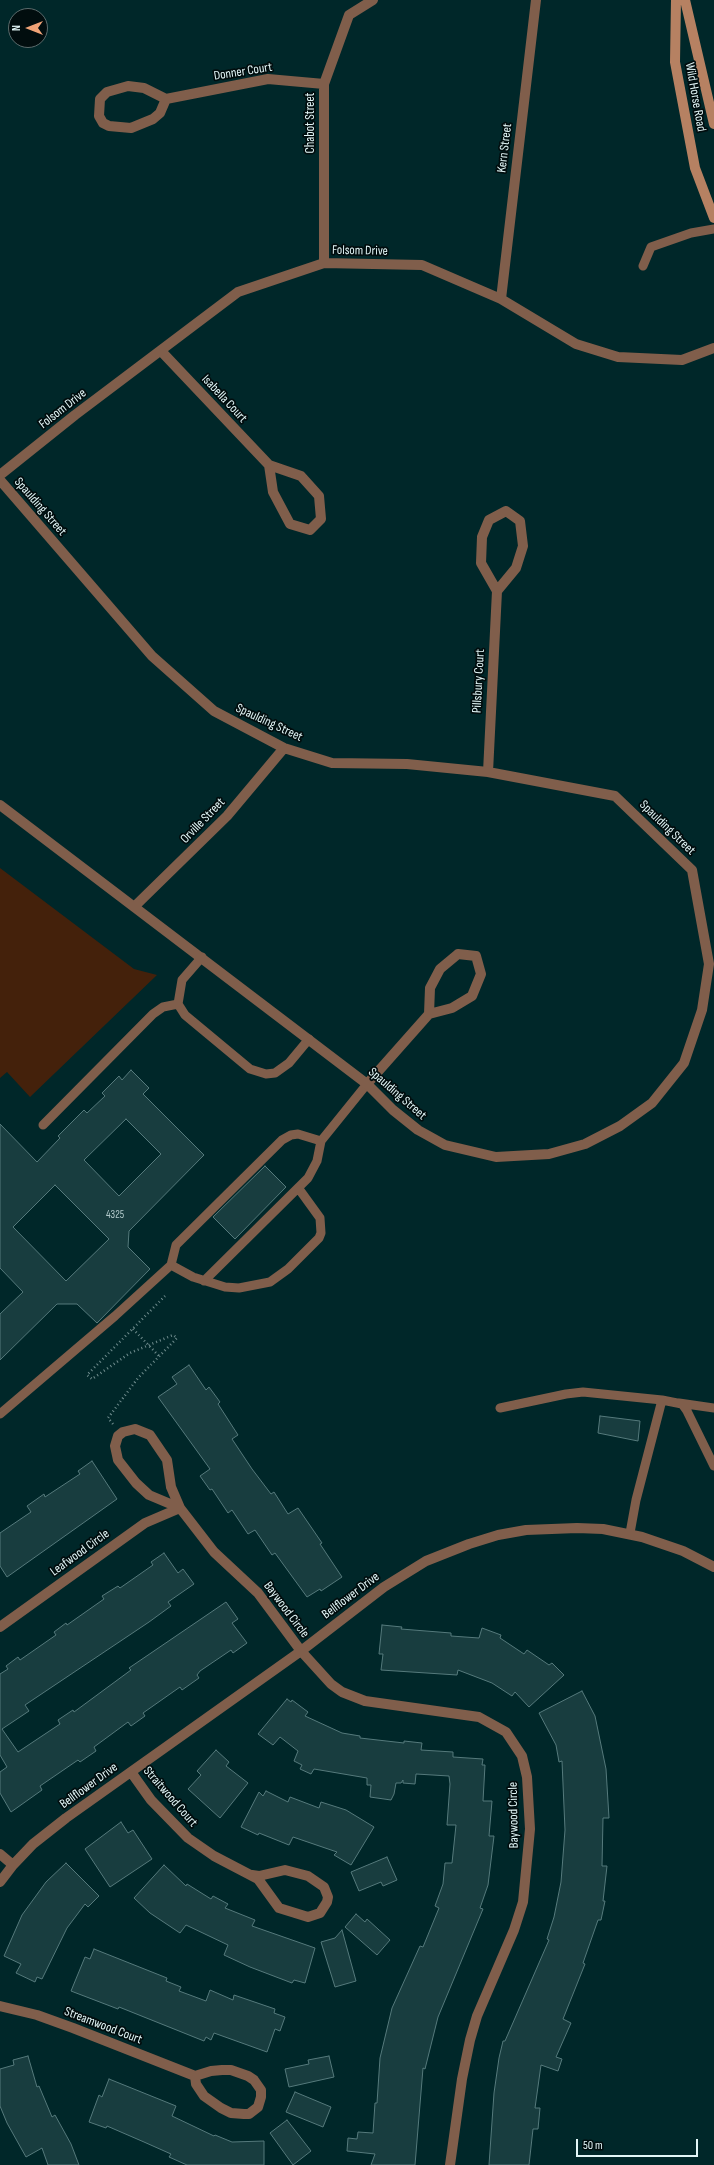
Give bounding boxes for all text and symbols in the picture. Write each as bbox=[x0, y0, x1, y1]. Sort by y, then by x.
north arrow bbox=[8, 8, 48, 48]
text: N bbox=[10, 25, 23, 31]
street label: Donner Court bbox=[213, 60, 273, 84]
street label: Wild Horse Road bbox=[681, 61, 709, 133]
street label: Chabot Street bbox=[303, 92, 319, 154]
street label: Kern Street bbox=[494, 122, 516, 174]
street label: Folsom Drive bbox=[332, 243, 388, 259]
street label: Isabella Court bbox=[198, 372, 250, 426]
street label: Folsom Drive bbox=[36, 386, 90, 432]
street label: Spaulding Street bbox=[11, 475, 69, 539]
street label: Pillsbury Court bbox=[470, 649, 488, 713]
street label: Spaulding Street bbox=[233, 701, 305, 745]
street label: Orville Street bbox=[178, 795, 228, 847]
street label: Spaulding Street bbox=[636, 797, 698, 859]
street label: Spaulding Street bbox=[365, 1065, 429, 1123]
house number: 4325 bbox=[106, 1208, 124, 1222]
street label: Leafwood Circle bbox=[47, 1526, 113, 1580]
street label: Bellflower Drive bbox=[319, 1569, 383, 1623]
street label: Baywood Circle bbox=[260, 1579, 312, 1641]
street label: Bellflower Drive bbox=[57, 1760, 121, 1812]
street label: Straitwood Court bbox=[140, 1764, 200, 1830]
street label: Baywood Circle bbox=[506, 1782, 522, 1848]
street label: Streamwood Court bbox=[62, 2004, 144, 2048]
scale bar bbox=[578, 2131, 700, 2157]
text: 50 m bbox=[583, 2138, 603, 2153]

